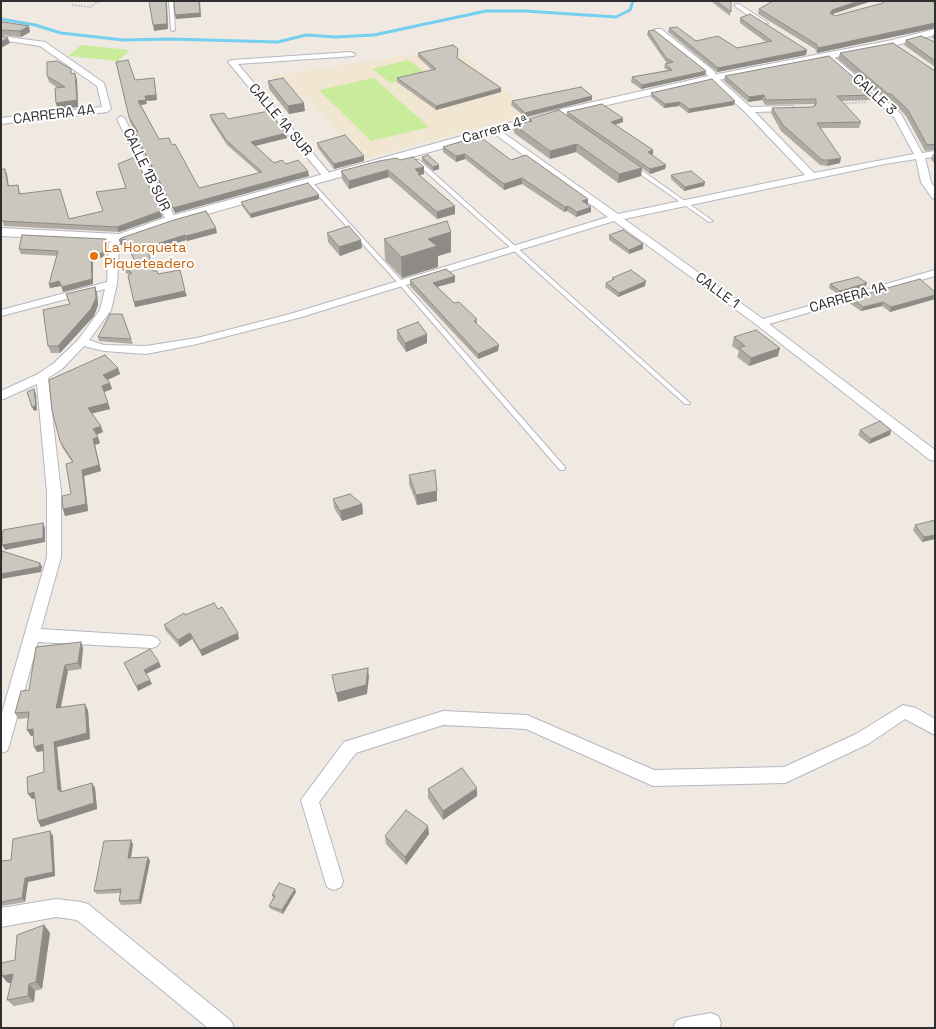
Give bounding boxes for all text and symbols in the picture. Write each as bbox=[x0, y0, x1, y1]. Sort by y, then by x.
street label: CALLE 3 bbox=[849, 71, 899, 119]
street label: CALLE 1A SUR bbox=[245, 80, 315, 160]
street label: CARRERA 4A bbox=[12, 102, 96, 128]
street label: Carrera 4ª bbox=[461, 113, 529, 147]
street label: CALLE 1B SUR bbox=[119, 126, 173, 214]
place label: La Horqueta Piqueteadero bbox=[104, 240, 195, 272]
marker: La Horqueta Piqueteadero bbox=[88, 250, 100, 262]
street label: CALLE 1 bbox=[692, 269, 742, 313]
street label: CARRERA 1A bbox=[808, 279, 888, 317]

